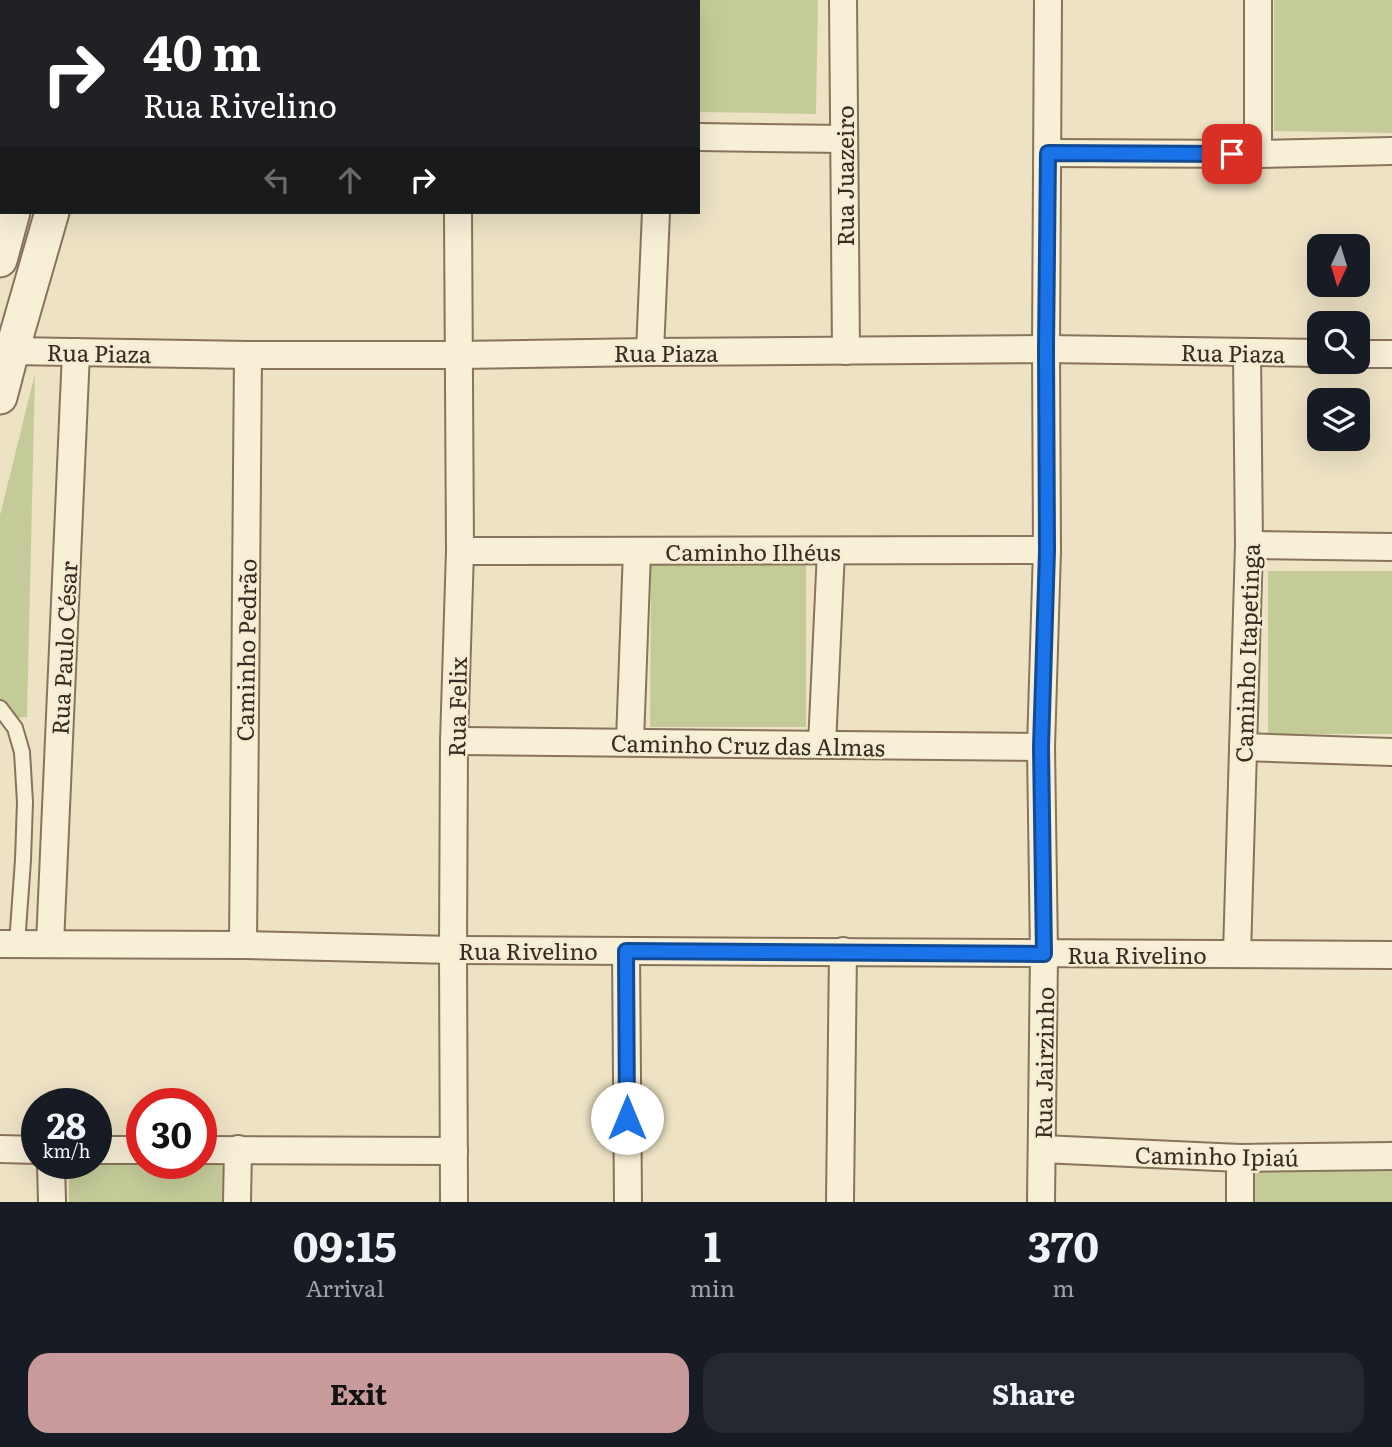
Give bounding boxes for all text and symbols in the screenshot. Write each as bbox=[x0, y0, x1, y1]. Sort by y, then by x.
text: 40 m bbox=[143, 13, 261, 86]
icon: right bbox=[28, 28, 119, 119]
text: Rua Rivelino bbox=[143, 80, 337, 128]
street label: Rua Juazeiro bbox=[827, 105, 861, 247]
pin bbox=[1202, 124, 1262, 184]
icon: arrive bbox=[1213, 135, 1251, 173]
icon: left bbox=[258, 161, 296, 199]
icon: ahead bbox=[331, 161, 369, 199]
icon: right bbox=[404, 161, 442, 199]
north arrow bbox=[1307, 234, 1370, 298]
map controls bbox=[1307, 234, 1370, 451]
button: search bbox=[1307, 311, 1370, 374]
street label: Rua Piaza bbox=[46, 334, 152, 370]
street label: Rua Piaza bbox=[1180, 334, 1286, 370]
street label: Rua Piaza bbox=[614, 335, 719, 369]
button: layers bbox=[1307, 388, 1370, 451]
street label: Caminho Ilhéus bbox=[665, 534, 841, 568]
street label: Caminho Itapetinga bbox=[1225, 542, 1267, 763]
street label: Caminho Pedrão bbox=[226, 558, 264, 742]
street label: Rua Paulo César bbox=[41, 560, 85, 736]
street label: Rua Felix bbox=[438, 656, 474, 758]
street label: Caminho Cruz das Almas bbox=[611, 725, 885, 763]
street label: Rua Rivelino bbox=[458, 933, 598, 967]
street label: Rua Rivelino bbox=[1067, 937, 1207, 971]
street label: Rua Jairzinho bbox=[1025, 986, 1061, 1140]
position arrow bbox=[590, 1081, 664, 1155]
speed limit sign: 30 bbox=[126, 1088, 217, 1179]
text: 28 bbox=[47, 1098, 86, 1150]
text: km/h bbox=[43, 1137, 90, 1164]
street label: Caminho Ipiaú bbox=[1135, 1137, 1299, 1173]
text: 09:15 bbox=[293, 1213, 397, 1275]
text: 1 bbox=[704, 1213, 721, 1275]
text: 370 bbox=[1028, 1213, 1099, 1275]
text: Arrival bbox=[306, 1270, 384, 1304]
text: min bbox=[690, 1270, 735, 1304]
text: m bbox=[1052, 1270, 1075, 1304]
button: Exit bbox=[28, 1353, 689, 1433]
button: Share bbox=[703, 1353, 1364, 1433]

